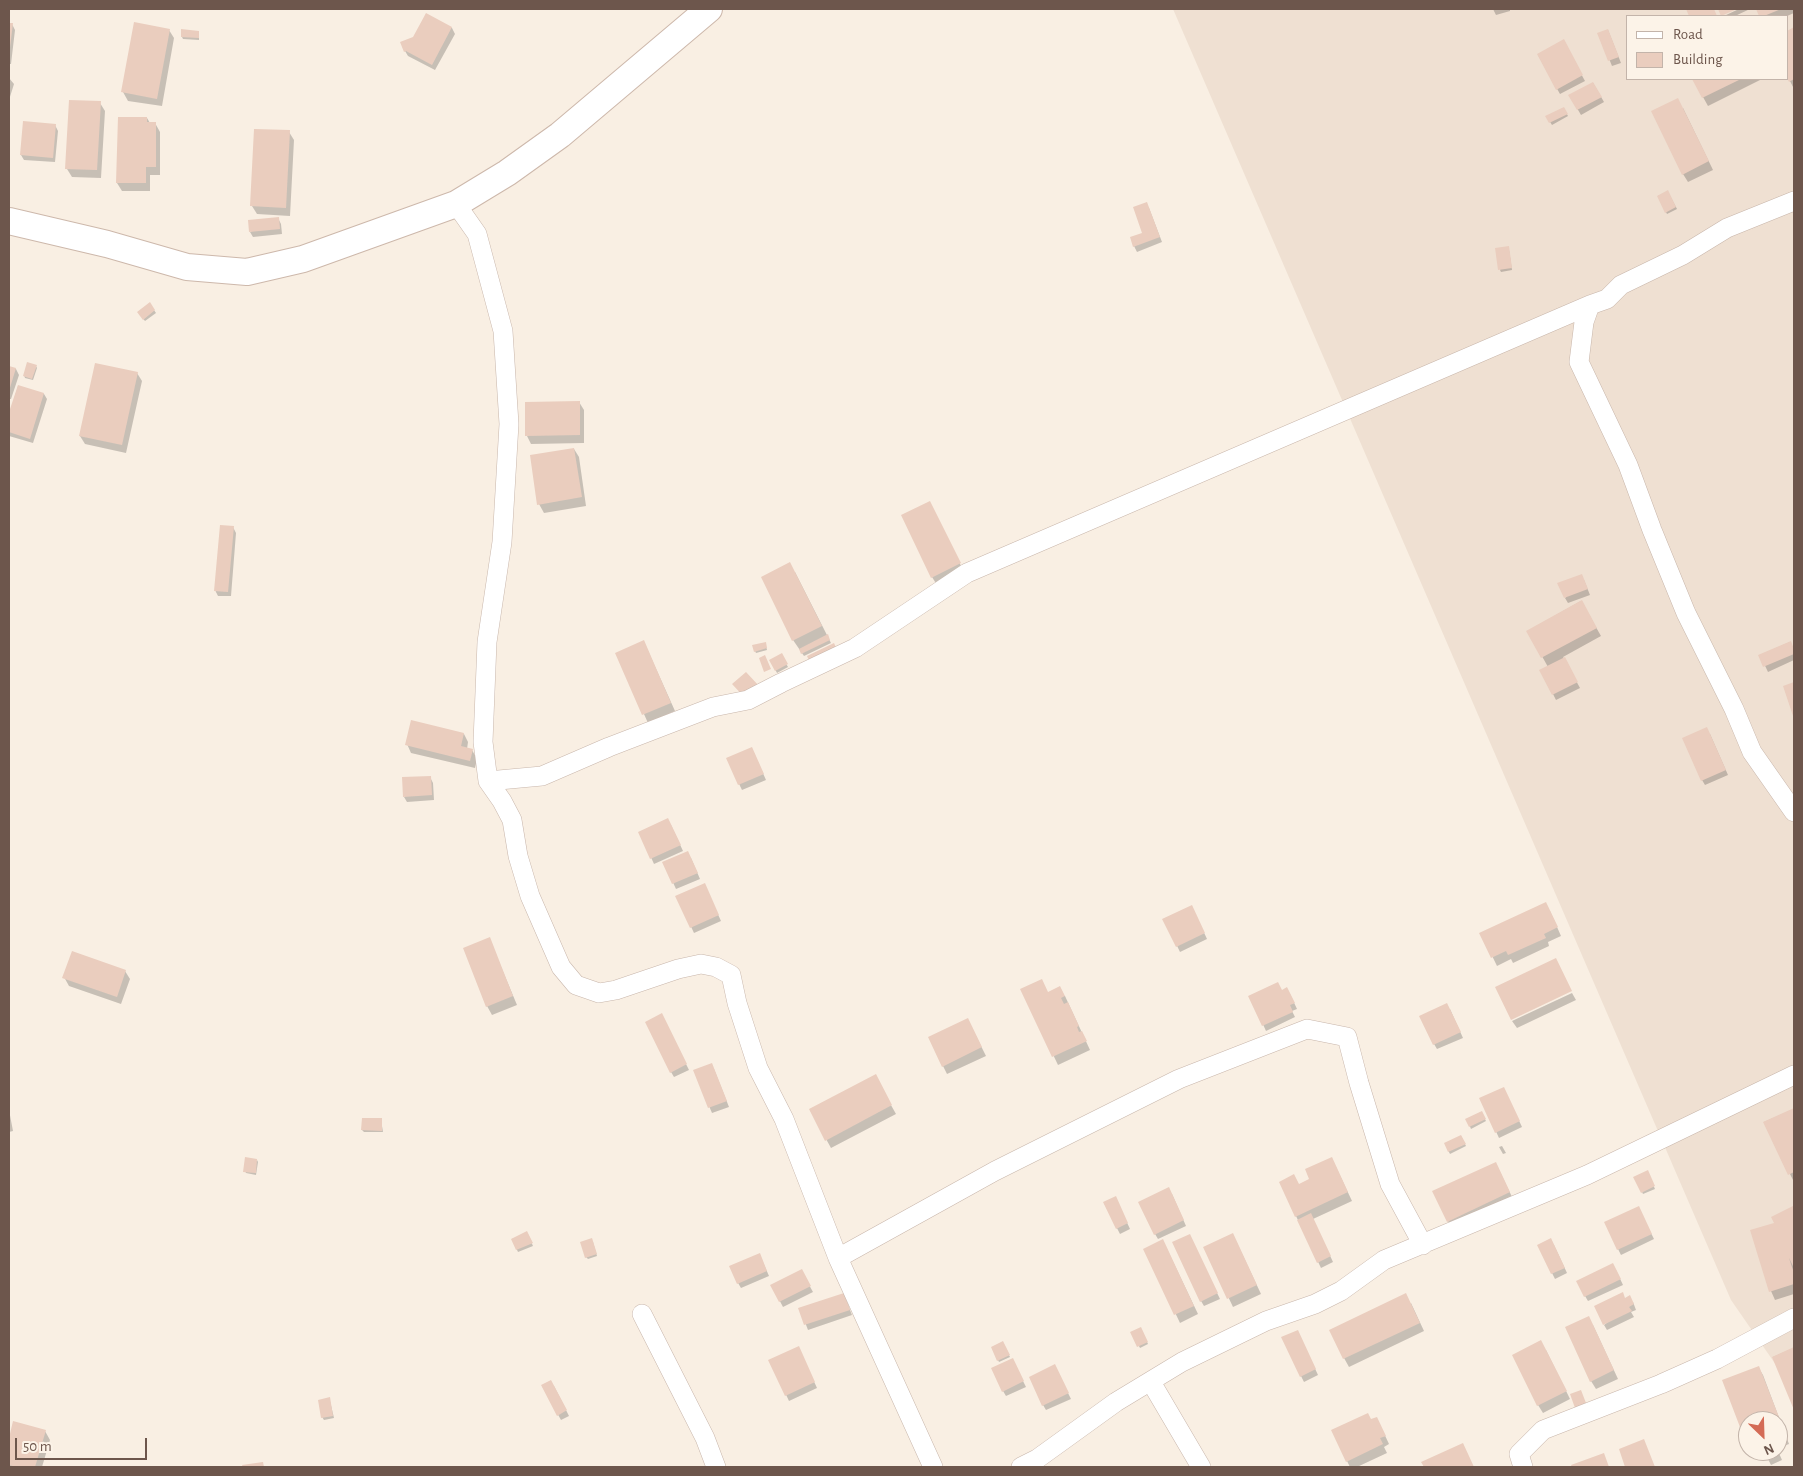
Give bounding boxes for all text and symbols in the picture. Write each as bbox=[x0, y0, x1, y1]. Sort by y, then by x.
legend bbox=[1626, 15, 1788, 80]
text: Road bbox=[1673, 27, 1703, 42]
text: Building bbox=[1673, 52, 1723, 67]
north arrow bbox=[1738, 1411, 1788, 1461]
scale bar bbox=[18, 1428, 150, 1460]
text: 50 m bbox=[23, 1439, 52, 1454]
text: N bbox=[1761, 1440, 1776, 1457]

